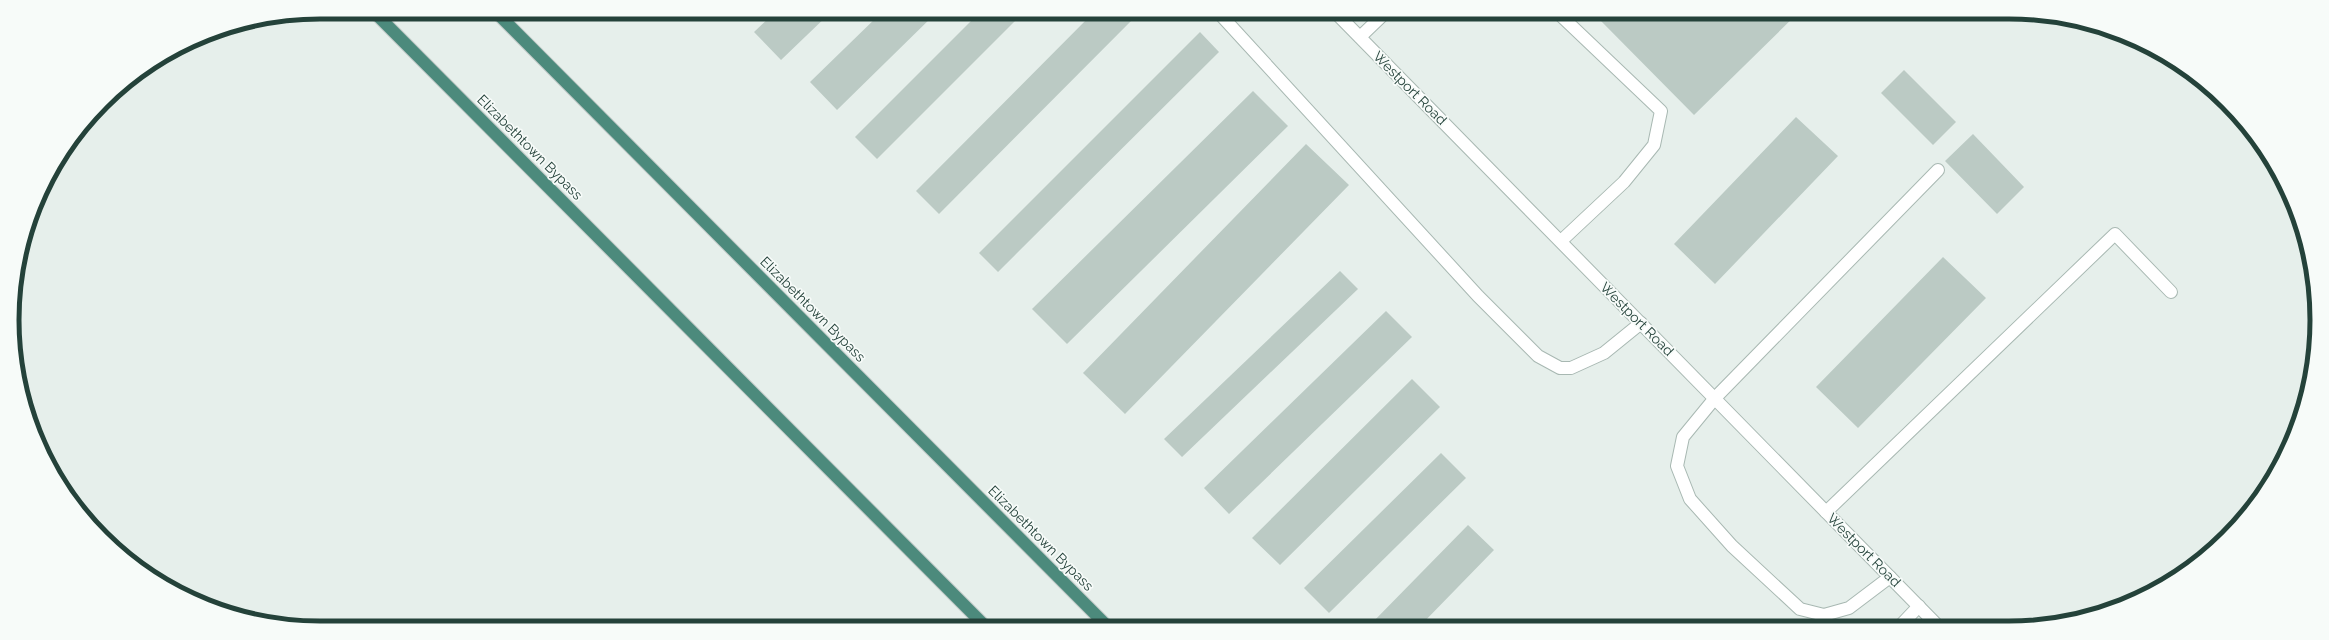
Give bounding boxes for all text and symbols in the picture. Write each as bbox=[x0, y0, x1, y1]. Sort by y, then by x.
street label: Westport Road bbox=[1370, 48, 1450, 128]
street label: Elizabethtown Bypass bbox=[474, 91, 586, 203]
street label: Elizabethtown Bypass bbox=[757, 253, 869, 365]
street label: Westport Road bbox=[1597, 279, 1677, 359]
street label: Elizabethtown Bypass bbox=[985, 482, 1097, 594]
street label: Westport Road bbox=[1824, 510, 1904, 590]

